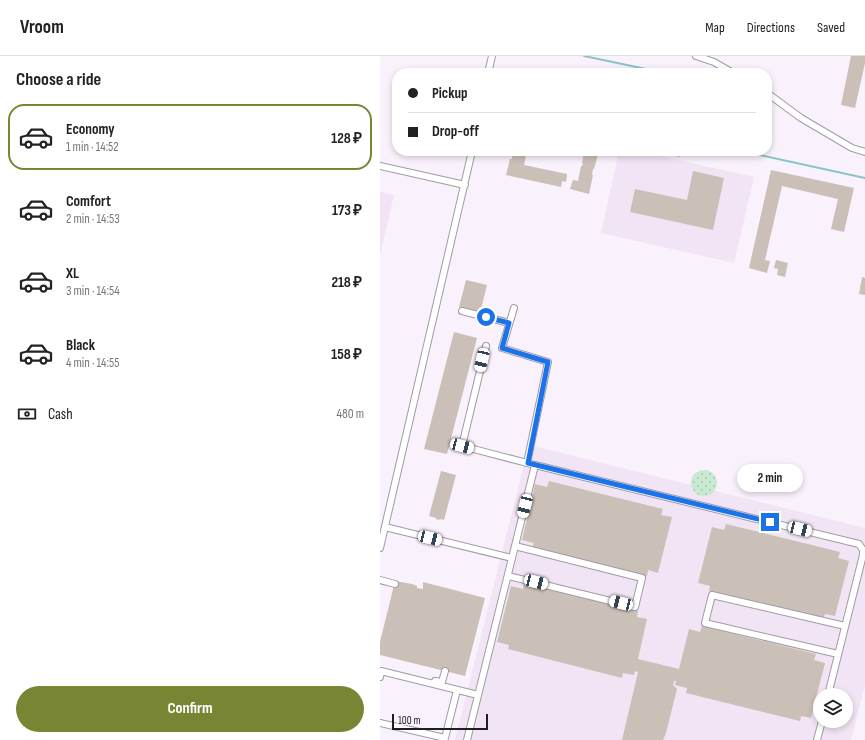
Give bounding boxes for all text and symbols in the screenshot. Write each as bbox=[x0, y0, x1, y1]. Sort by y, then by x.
text: Vroom bbox=[20, 16, 64, 39]
text: Map bbox=[705, 19, 725, 36]
text: Directions bbox=[747, 19, 795, 36]
text: Saved bbox=[817, 19, 845, 36]
text: Choose a ride bbox=[16, 69, 101, 90]
text: Pickup bbox=[432, 84, 468, 103]
icon: car bbox=[18, 119, 54, 155]
text: Economy bbox=[66, 120, 115, 139]
text: Drop-off bbox=[432, 122, 479, 141]
text: 128 ₽ bbox=[331, 129, 362, 148]
text: 1 min · 14:52 bbox=[66, 139, 119, 155]
icon: car bbox=[18, 191, 54, 227]
text: Comfort bbox=[66, 192, 111, 211]
text: 173 ₽ bbox=[332, 201, 362, 220]
text: 2 min · 14:53 bbox=[66, 211, 120, 227]
icon: car bbox=[18, 263, 54, 299]
text: XL bbox=[66, 264, 79, 283]
text: 218 ₽ bbox=[331, 273, 362, 292]
text: 3 min · 14:54 bbox=[66, 283, 120, 299]
route start bbox=[477, 308, 495, 326]
icon: car bbox=[18, 335, 54, 371]
text: Black bbox=[66, 336, 95, 355]
text: 158 ₽ bbox=[331, 345, 362, 364]
car bbox=[473, 347, 491, 373]
text: 4 min · 14:55 bbox=[66, 355, 119, 371]
icon: cash bbox=[16, 403, 38, 425]
text: Cash bbox=[48, 405, 73, 424]
text: 480 m bbox=[337, 406, 364, 422]
car bbox=[449, 437, 475, 455]
callout: 2 min bbox=[737, 464, 803, 492]
text: 2 min bbox=[758, 470, 782, 486]
car bbox=[516, 493, 534, 519]
route end bbox=[761, 513, 779, 531]
car bbox=[787, 520, 813, 538]
car bbox=[417, 529, 443, 547]
car bbox=[523, 573, 549, 591]
car bbox=[608, 594, 634, 612]
button: Confirm bbox=[16, 686, 364, 732]
map controls bbox=[813, 688, 853, 728]
button: layers bbox=[813, 688, 853, 728]
scale bar bbox=[392, 712, 488, 731]
text: 100 m bbox=[398, 714, 420, 727]

